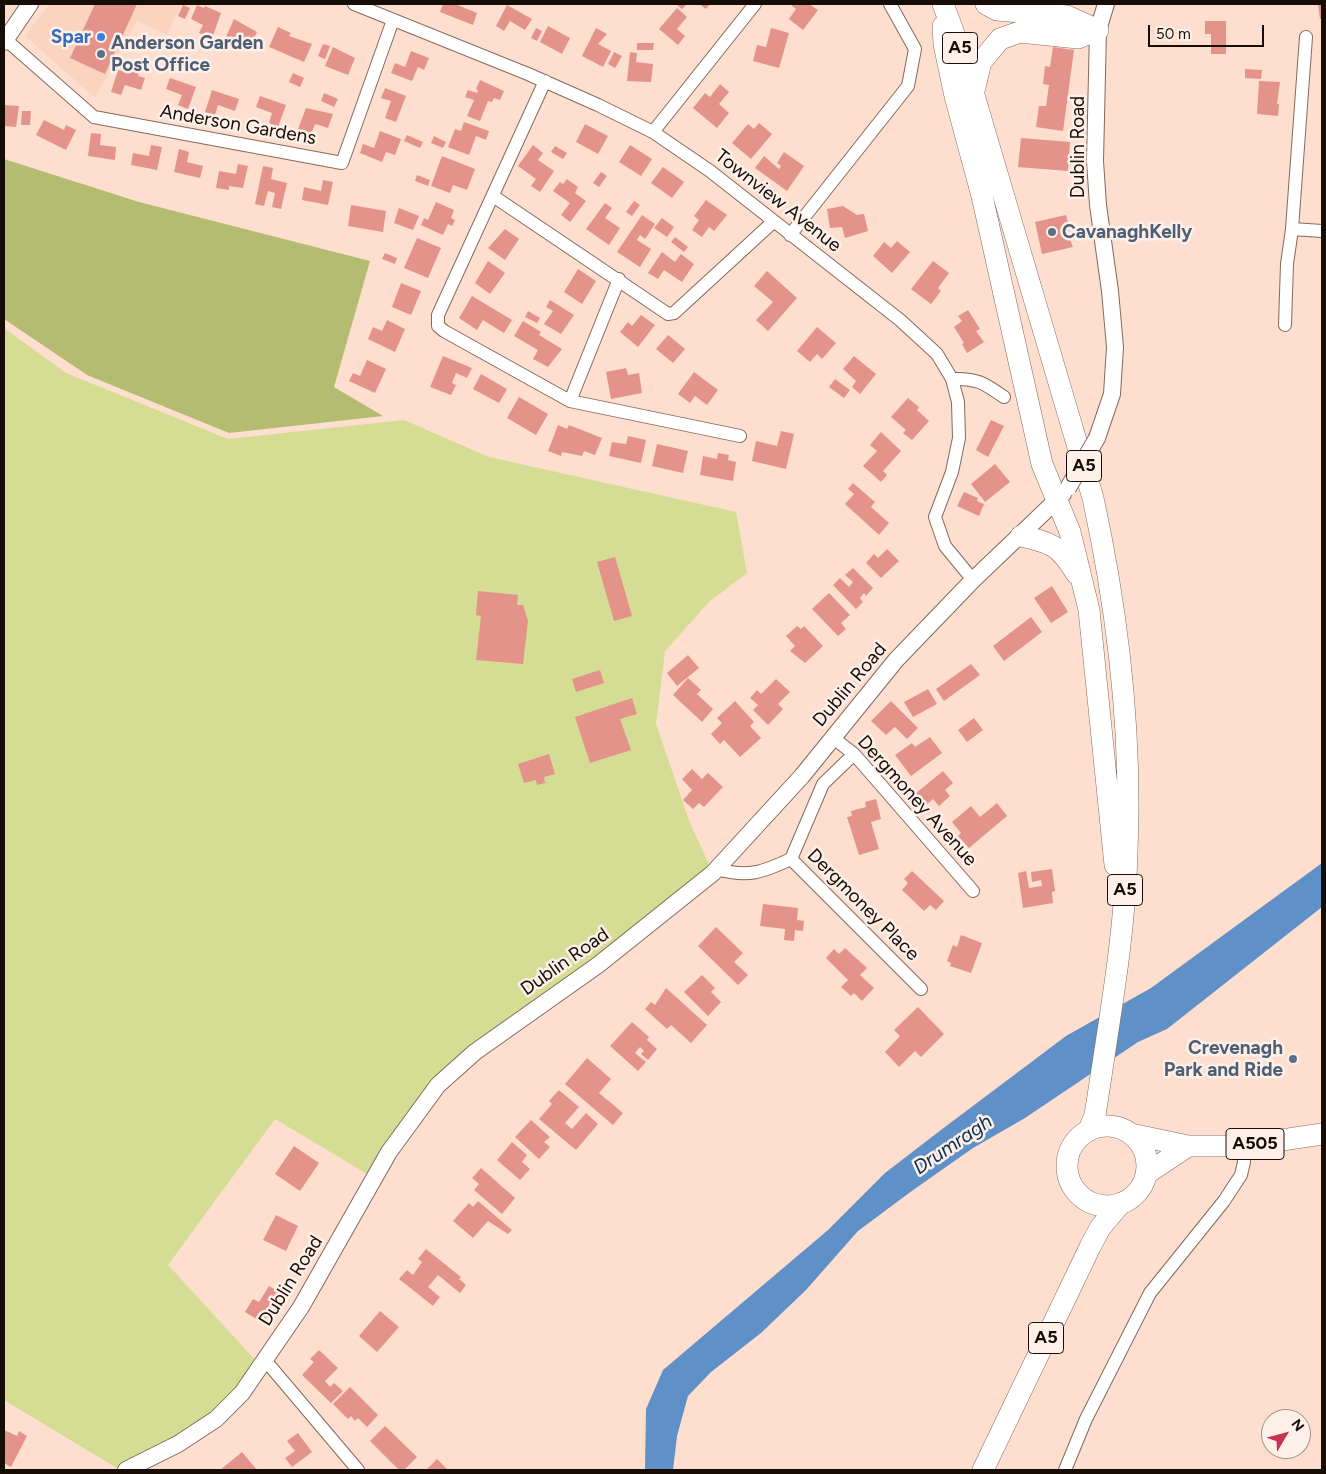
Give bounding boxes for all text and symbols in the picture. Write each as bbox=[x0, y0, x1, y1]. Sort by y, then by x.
scale bar bbox=[1151, 15, 1267, 47]
text: 50 m bbox=[1156, 25, 1191, 43]
place label: Spar bbox=[51, 26, 91, 48]
marker: Spar bbox=[95, 31, 107, 43]
place label: Anderson Garden Post Office bbox=[111, 32, 264, 76]
road number: A5 bbox=[942, 32, 978, 64]
marker: Anderson Garden Post Office bbox=[95, 48, 107, 60]
street label: Dublin Road bbox=[1067, 96, 1089, 198]
street label: Anderson Gardens bbox=[158, 100, 318, 150]
street label: Townview Avenue bbox=[710, 145, 846, 257]
place label: CavanaghKelly bbox=[1062, 221, 1192, 243]
marker: CavanaghKelly bbox=[1046, 226, 1058, 238]
road number: A5 bbox=[1066, 451, 1102, 482]
street label: Dublin Road bbox=[808, 638, 892, 732]
street label: Dergmoney Avenue bbox=[852, 731, 982, 871]
street label: Dergmoney Place bbox=[802, 844, 924, 966]
road number: A5 bbox=[1108, 874, 1142, 906]
street label: Dublin Road bbox=[517, 923, 613, 1001]
place label: Crevenagh Park and Ride bbox=[1164, 1037, 1283, 1081]
marker: Crevenagh Park and Ride bbox=[1287, 1053, 1299, 1065]
water label: Drumragh bbox=[909, 1110, 997, 1180]
road number: A505 bbox=[1226, 1128, 1284, 1160]
street label: Dublin Road bbox=[254, 1232, 328, 1330]
road number: A5 bbox=[1028, 1322, 1064, 1354]
north arrow bbox=[1261, 1409, 1311, 1459]
text: N bbox=[1288, 1416, 1308, 1435]

